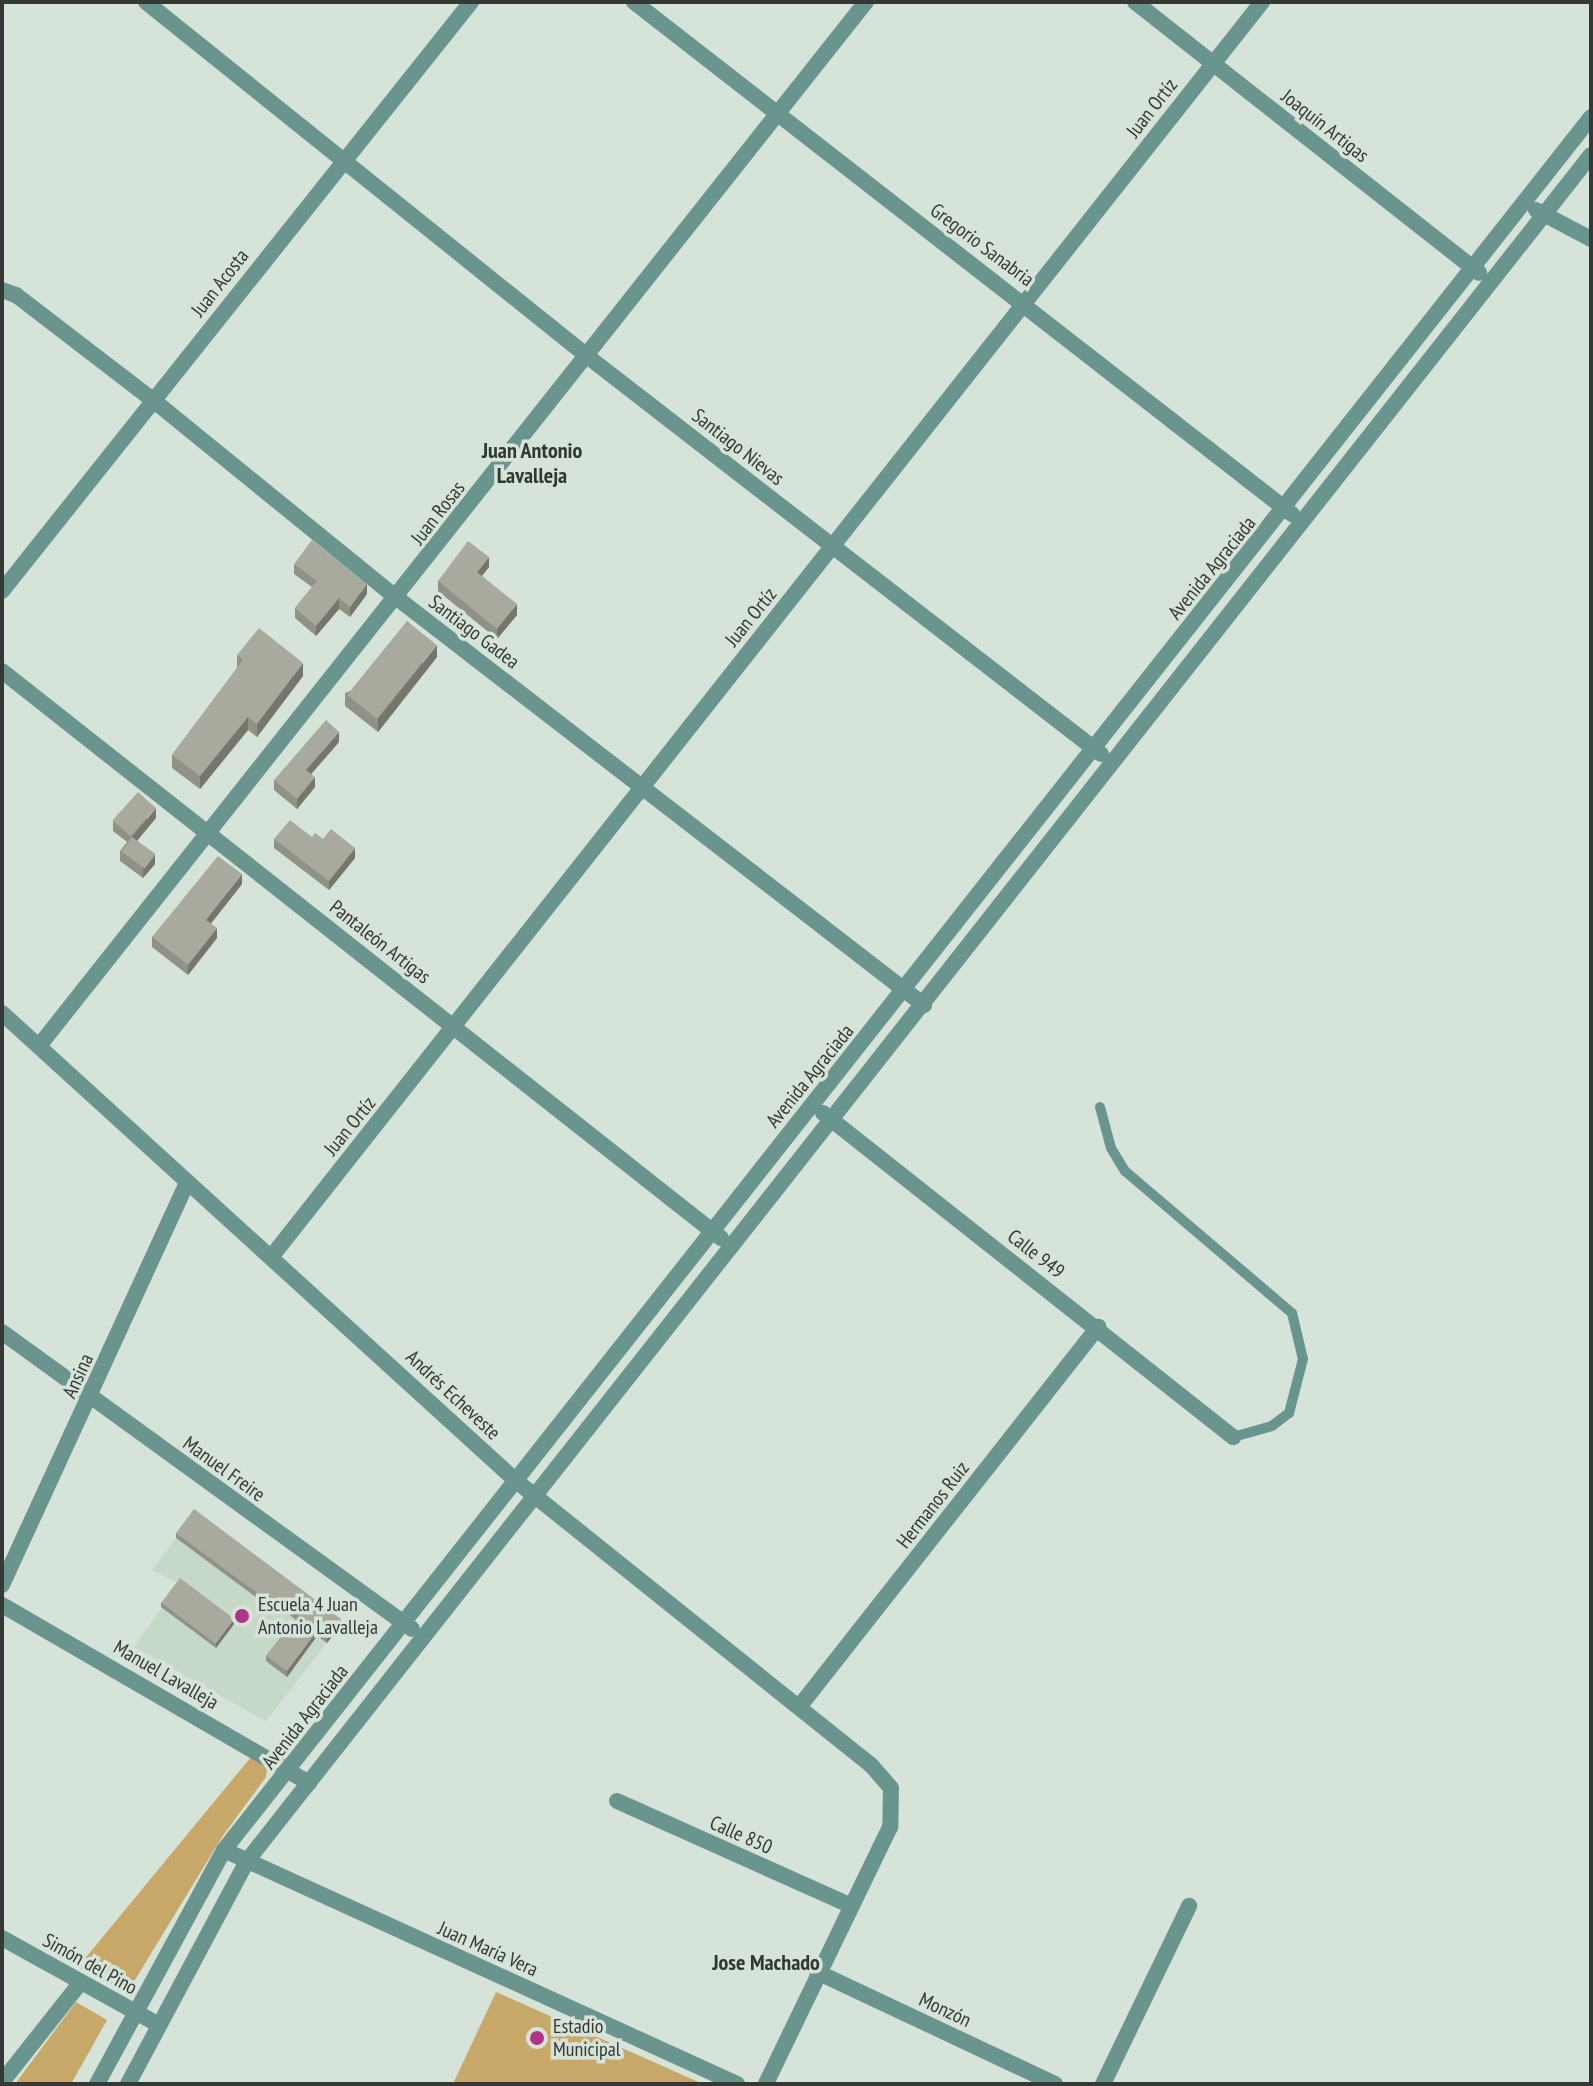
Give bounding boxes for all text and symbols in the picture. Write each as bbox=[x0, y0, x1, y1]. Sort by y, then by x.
street label: Juan Ortíz bbox=[1121, 74, 1183, 142]
street label: Joaquín Artigas bbox=[1276, 84, 1374, 168]
street label: Gregorio Sanabria bbox=[926, 198, 1038, 292]
street label: Juan Acosta bbox=[186, 244, 254, 322]
street label: Santiago Nievas bbox=[687, 404, 789, 490]
district label: Juan Antonio Lavalleja bbox=[481, 437, 583, 488]
street label: Juan Rosas bbox=[406, 477, 470, 549]
street label: Avenida Agraciada bbox=[1163, 511, 1261, 625]
street label: Juan Ortíz bbox=[720, 583, 782, 651]
street label: Santiago Gadea bbox=[424, 590, 524, 674]
street label: Pantaleón Artigas bbox=[325, 895, 435, 989]
street label: Avenida Agraciada bbox=[761, 1019, 859, 1133]
street label: Juan Ortíz bbox=[319, 1092, 381, 1160]
street label: Calle 949 bbox=[1003, 1224, 1069, 1284]
street label: Andrés Echeveste bbox=[401, 1345, 505, 1445]
street label: Ansina bbox=[57, 1350, 99, 1402]
street label: Manuel Freire bbox=[178, 1431, 270, 1507]
street label: Hermanos Ruiz bbox=[892, 1457, 974, 1553]
place label: Escuela 4 Juan Antonio Lavalleja bbox=[258, 1592, 378, 1639]
marker: Escuela 4 Juan Antonio Lavalleja bbox=[233, 1607, 251, 1625]
street label: Manuel Lavalleja bbox=[109, 1635, 223, 1715]
street label: Avenida Agraciada bbox=[257, 1660, 353, 1774]
street label: Calle 850 bbox=[706, 1811, 776, 1859]
street label: Juan María Vera bbox=[434, 1916, 542, 1982]
street label: Simón del Pino bbox=[39, 1928, 141, 2000]
district label: Jose Machado bbox=[712, 1950, 820, 1976]
street label: Monzón bbox=[915, 1988, 975, 2032]
place label: Estadio Municipal bbox=[553, 2014, 620, 2061]
marker: Estadio Municipal bbox=[528, 2029, 546, 2047]

